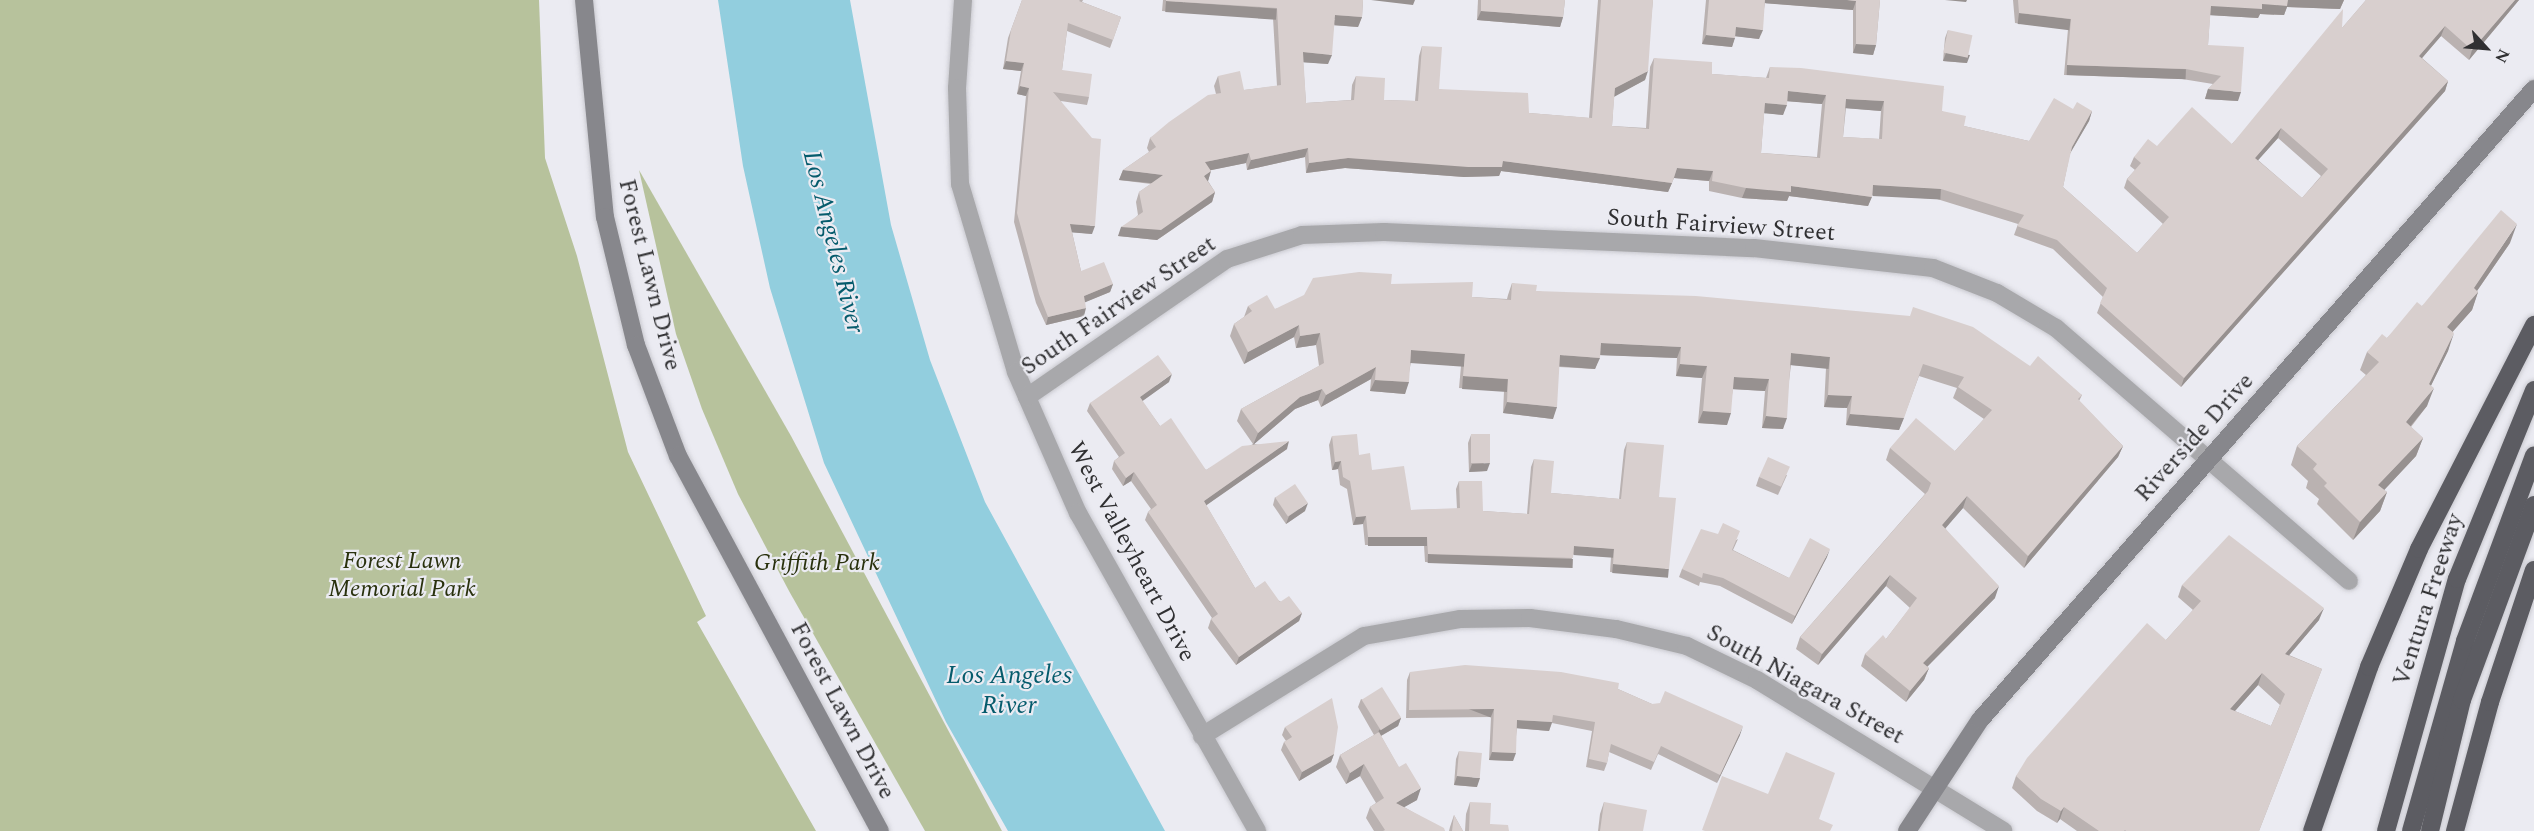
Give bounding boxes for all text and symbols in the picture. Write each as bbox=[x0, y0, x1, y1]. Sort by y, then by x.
north arrow bbox=[2456, 18, 2516, 78]
text: N bbox=[2489, 45, 2516, 67]
water label: Los Angeles River bbox=[795, 147, 871, 337]
street label: Forest Lawn Drive bbox=[611, 176, 687, 374]
street label: South Fairview Street bbox=[1606, 204, 1836, 248]
street label: South Fairview Street bbox=[1016, 230, 1222, 382]
street label: Riverside Drive bbox=[2130, 368, 2260, 508]
street label: West Valleyheart Drive bbox=[1061, 437, 1201, 667]
street label: Ventura Freeway bbox=[2388, 510, 2470, 690]
park label: Forest Lawn Memorial Park bbox=[328, 548, 476, 604]
park label: Griffith Park bbox=[754, 550, 880, 578]
street label: Forest Lawn Drive bbox=[783, 618, 901, 804]
street label: South Niagara Street bbox=[1701, 619, 1909, 751]
water label: Los Angeles River bbox=[946, 660, 1072, 722]

